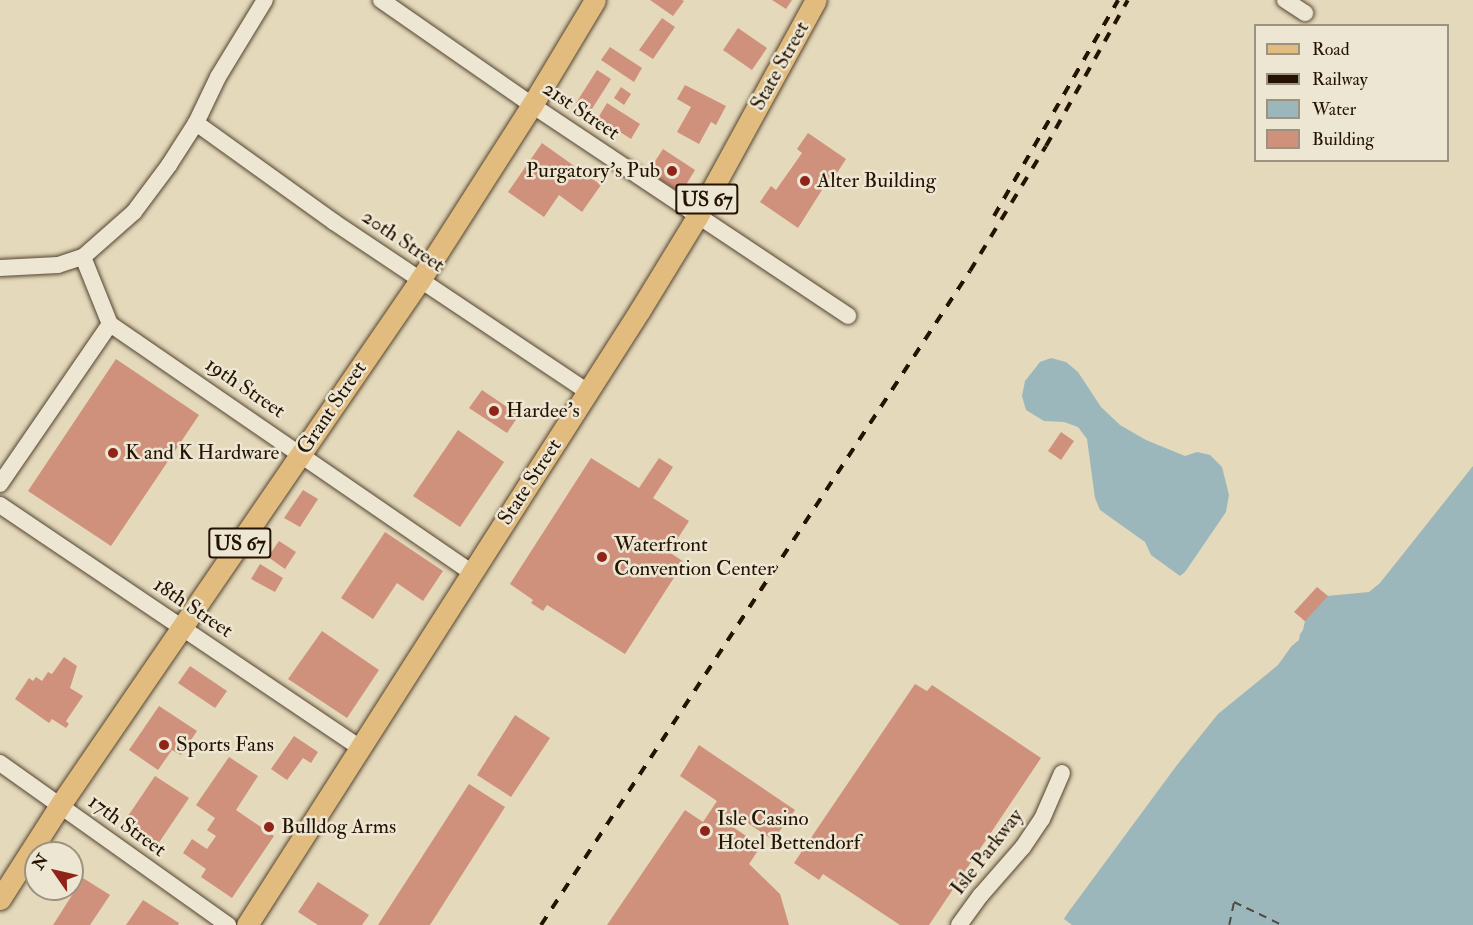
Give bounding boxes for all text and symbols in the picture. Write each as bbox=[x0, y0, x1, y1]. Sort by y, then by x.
street label: State Street bbox=[745, 17, 815, 115]
legend bbox=[1254, 24, 1449, 162]
text: Road bbox=[1312, 38, 1350, 61]
text: Railway bbox=[1312, 68, 1368, 91]
street label: 21st Street bbox=[538, 76, 624, 146]
text: Water bbox=[1312, 98, 1356, 121]
text: Building bbox=[1312, 128, 1374, 151]
place label: Purgatory's Pub bbox=[526, 158, 660, 184]
marker: Purgatory's Pub bbox=[665, 164, 679, 178]
place label: Alter Building bbox=[817, 168, 936, 194]
marker: Alter Building bbox=[798, 174, 812, 188]
road number: US 67 bbox=[674, 182, 740, 216]
street label: 20th Street bbox=[357, 204, 449, 278]
street label: 19th Street bbox=[200, 352, 290, 424]
street label: Grant Street bbox=[292, 357, 372, 459]
place label: Hardee's bbox=[506, 398, 580, 424]
marker: Hardee's bbox=[487, 404, 501, 418]
street label: State Street bbox=[493, 434, 567, 530]
place label: K and K Hardware bbox=[125, 440, 279, 466]
marker: K and K Hardware bbox=[106, 446, 120, 460]
road number: US 67 bbox=[207, 526, 273, 560]
place label: Waterfront Convention Center bbox=[614, 532, 774, 582]
marker: Waterfront Convention Center bbox=[595, 550, 609, 564]
street label: 18th Street bbox=[149, 572, 237, 644]
place label: Sports Fans bbox=[176, 732, 274, 758]
marker: Sports Fans bbox=[157, 738, 171, 752]
street label: 17th Street bbox=[83, 789, 171, 863]
street label: Isle Parkway bbox=[945, 804, 1029, 900]
place label: Isle Casino Hotel Bettendorf bbox=[717, 806, 860, 856]
place label: Bulldog Arms bbox=[281, 814, 396, 840]
marker: Bulldog Arms bbox=[262, 820, 276, 834]
marker: Isle Casino Hotel Bettendorf bbox=[698, 824, 712, 838]
north arrow bbox=[24, 841, 84, 901]
text: N bbox=[28, 851, 53, 874]

